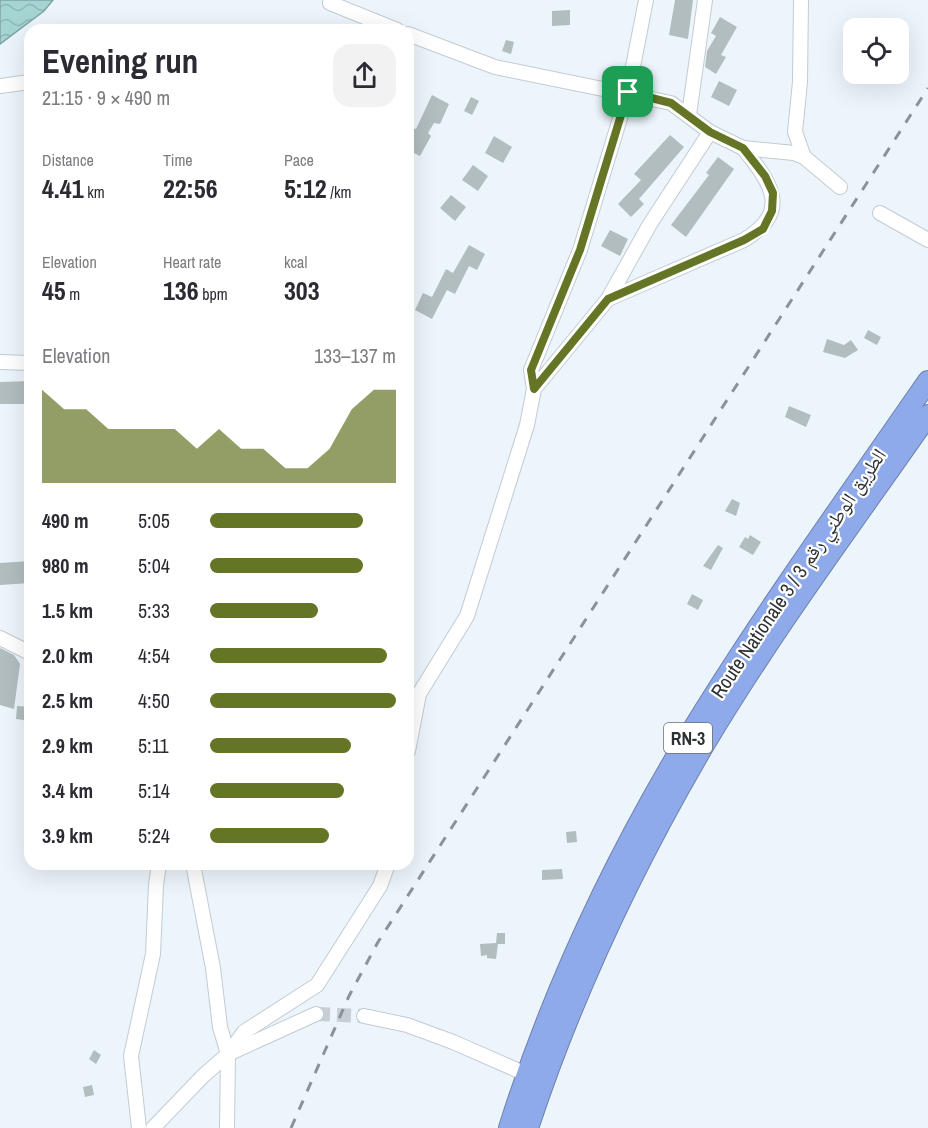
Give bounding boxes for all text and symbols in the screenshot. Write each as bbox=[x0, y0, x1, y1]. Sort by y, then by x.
map controls bbox=[843, 18, 909, 84]
button: locate bbox=[843, 18, 909, 84]
text: Evening run bbox=[42, 39, 198, 83]
button: share bbox=[333, 44, 396, 107]
pin bbox=[602, 66, 653, 117]
icon: arrive bbox=[611, 75, 644, 108]
text: 21:15 · 9 × 490 m bbox=[42, 84, 170, 111]
text: Distance bbox=[42, 149, 94, 171]
text: Time bbox=[163, 149, 193, 171]
text: Pace bbox=[284, 149, 314, 171]
text: 4.41 bbox=[42, 171, 84, 206]
text: 22:56 bbox=[163, 171, 218, 206]
text: 5:12 bbox=[284, 171, 327, 206]
text: km bbox=[84, 181, 105, 203]
text: /km bbox=[327, 181, 351, 203]
text: Elevation bbox=[42, 251, 97, 273]
text: Heart rate bbox=[163, 251, 221, 273]
text: kcal bbox=[284, 251, 307, 273]
text: 45 bbox=[42, 273, 66, 308]
text: 136 bbox=[163, 273, 199, 308]
text: 303 bbox=[284, 273, 320, 308]
text: m bbox=[66, 283, 80, 305]
text: bpm bbox=[199, 283, 228, 305]
text: Elevation bbox=[42, 342, 110, 369]
text: 133–137 m bbox=[314, 342, 396, 369]
street label: Route Nationale 3 / الطريق الوطني رقم 3 bbox=[704, 443, 894, 705]
text: 490 m bbox=[42, 507, 89, 534]
text: 5:05 bbox=[138, 507, 170, 534]
text: 980 m bbox=[42, 552, 89, 579]
text: 5:04 bbox=[138, 552, 170, 579]
text: 1.5 km bbox=[42, 597, 93, 624]
text: 5:33 bbox=[138, 597, 170, 624]
text: 2.0 km bbox=[42, 642, 93, 669]
text: 4:54 bbox=[138, 642, 170, 669]
text: 2.5 km bbox=[42, 687, 93, 714]
text: 4:50 bbox=[138, 687, 170, 714]
road number: RN-3 bbox=[664, 723, 712, 753]
text: 2.9 km bbox=[42, 732, 93, 759]
text: 5:11 bbox=[138, 732, 169, 759]
text: 3.4 km bbox=[42, 777, 93, 804]
text: 5:14 bbox=[138, 777, 170, 804]
text: 3.9 km bbox=[42, 822, 93, 849]
text: 5:24 bbox=[138, 822, 170, 849]

